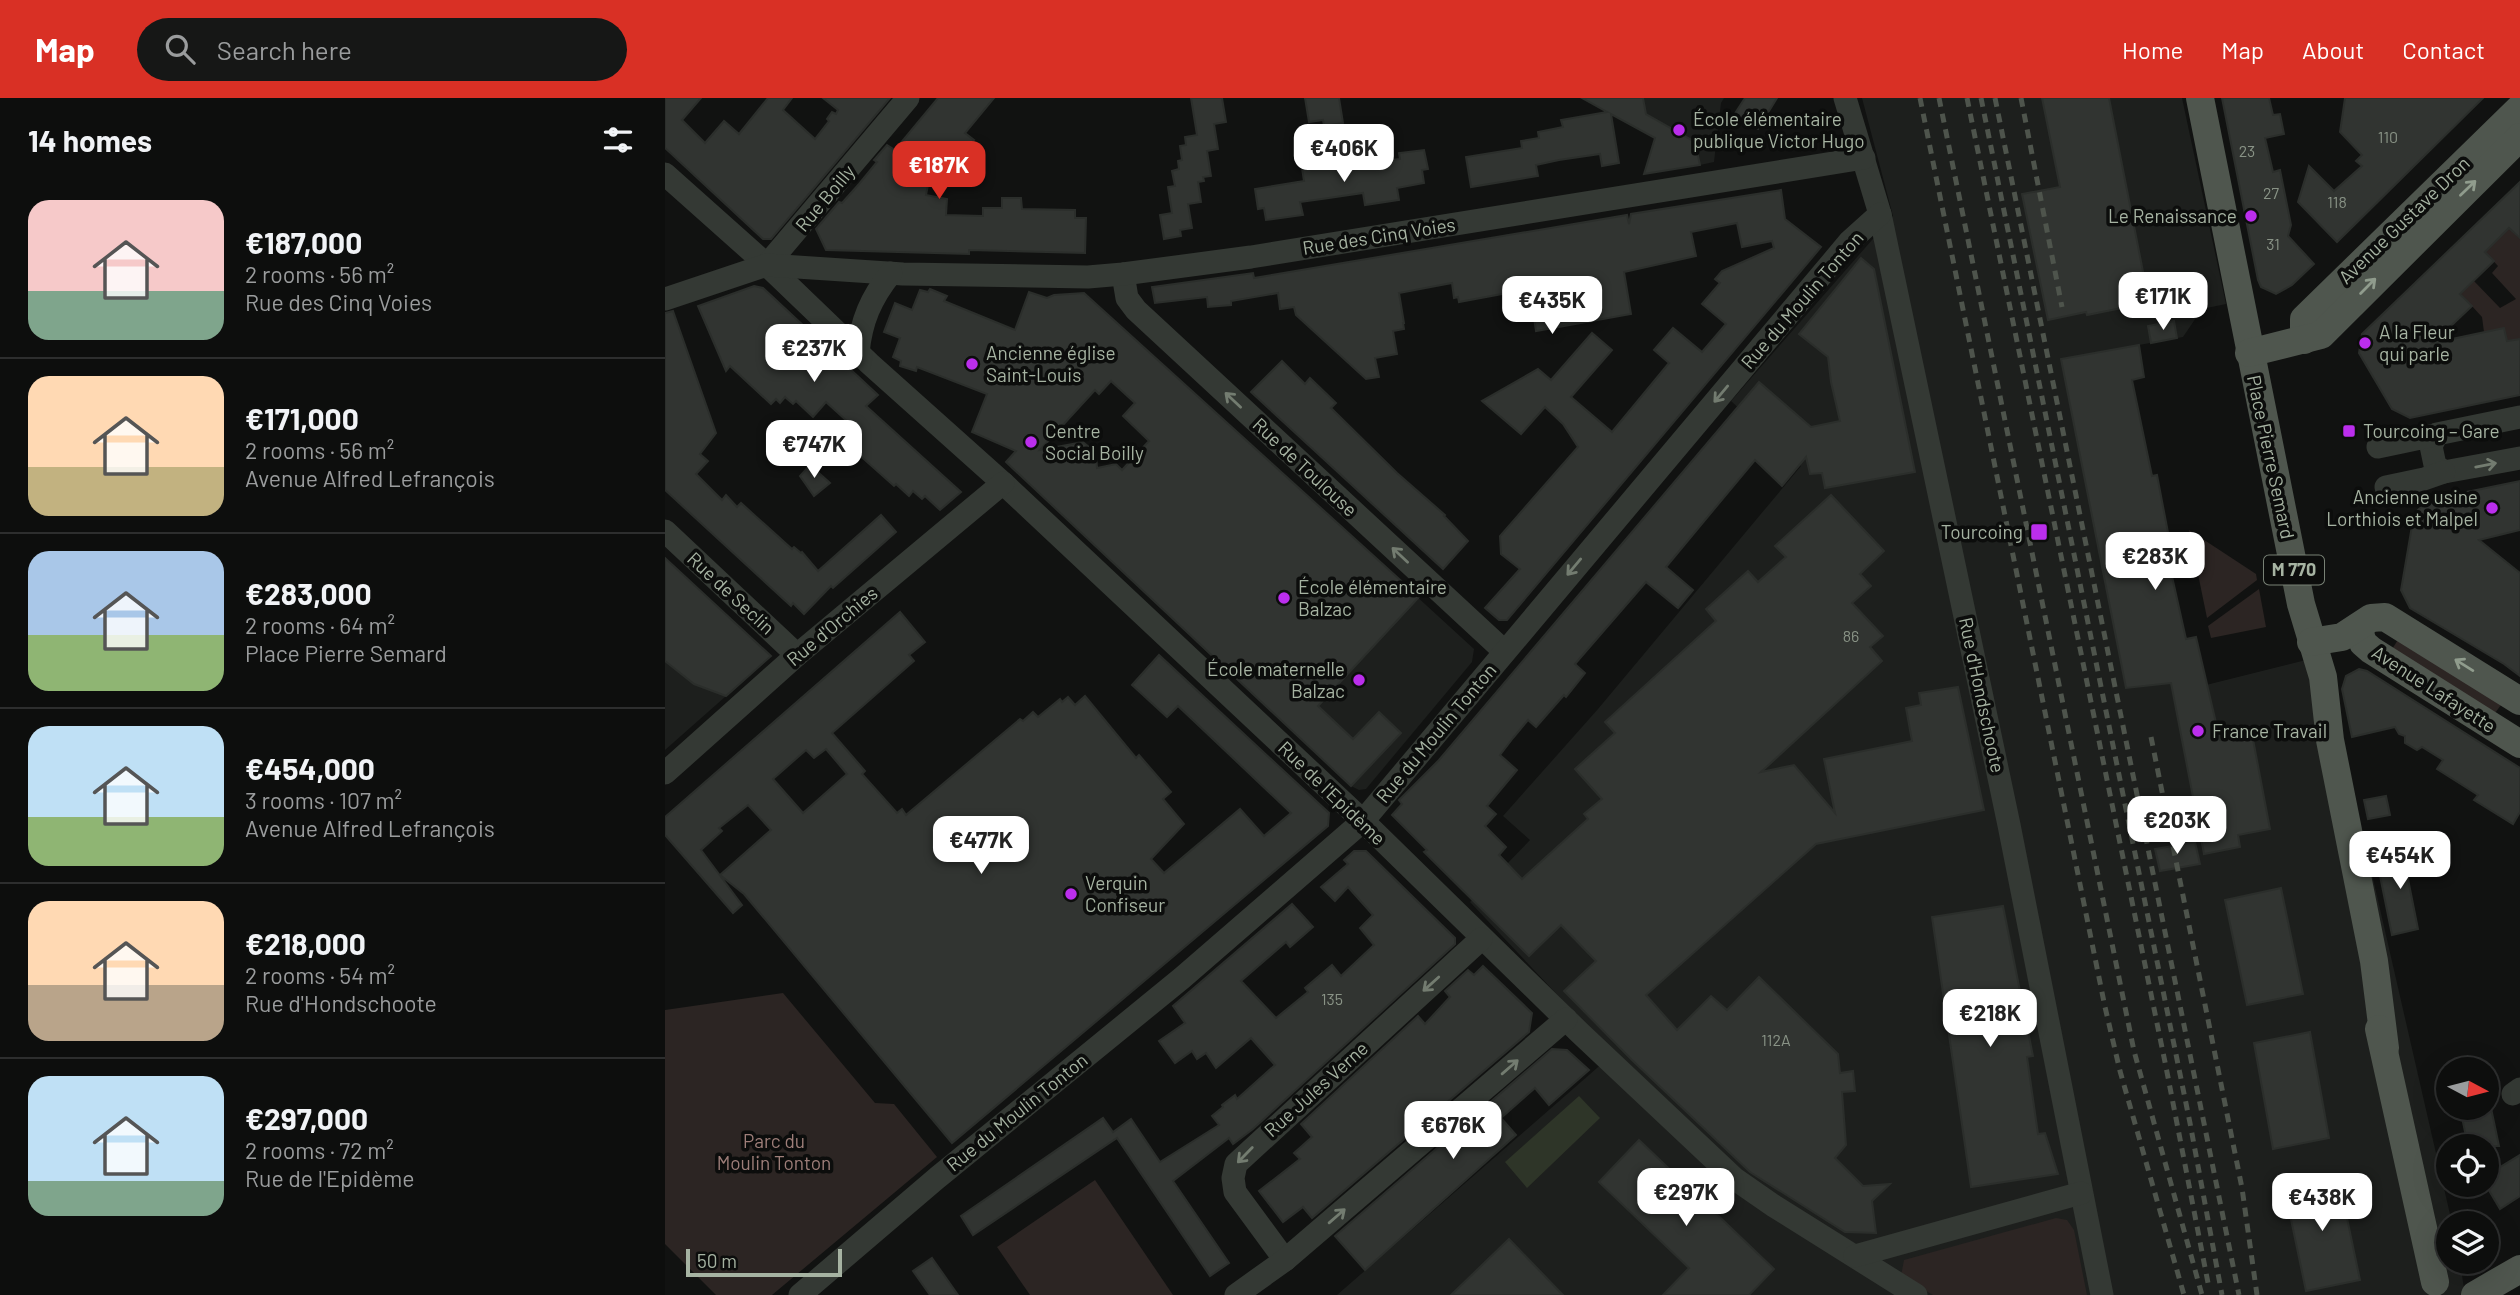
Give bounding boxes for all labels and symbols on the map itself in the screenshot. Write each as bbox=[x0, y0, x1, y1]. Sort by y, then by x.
place label: École élémentaire publique Victor Hugo bbox=[1693, 107, 1865, 152]
marker: École élémentaire publique Victor Hugo bbox=[1671, 122, 1687, 138]
pin: €406K bbox=[1295, 125, 1393, 184]
house number: 110 bbox=[2378, 127, 2398, 146]
pin: €187K bbox=[890, 141, 988, 201]
house number: 23 bbox=[2239, 141, 2255, 160]
street label: Avenue Gustave Dron bbox=[2333, 151, 2474, 288]
street label: Rue Boilly bbox=[790, 159, 859, 236]
one-way arrow bbox=[2459, 179, 2476, 196]
house number: 27 bbox=[2263, 183, 2279, 202]
house number: 118 bbox=[2327, 192, 2347, 211]
place label: Le Renaissance bbox=[2108, 204, 2237, 227]
marker: Le Renaissance bbox=[2243, 208, 2259, 224]
street label: Rue des Cinq Voies bbox=[1301, 212, 1457, 259]
street label: Rue du Moulin Tonton bbox=[1736, 226, 1868, 373]
house number: 31 bbox=[2266, 234, 2280, 253]
pin: €171K bbox=[2114, 272, 2212, 332]
pin: €435K bbox=[1503, 276, 1601, 336]
one-way arrow bbox=[2360, 278, 2377, 295]
place label: A la Fleur qui parle bbox=[2379, 320, 2455, 365]
pin: €237K bbox=[765, 324, 863, 384]
marker: A la Fleur qui parle bbox=[2357, 335, 2373, 351]
place label: Ancienne église Saint-Louis bbox=[986, 341, 1116, 386]
marker: Ancienne église Saint-Louis bbox=[964, 356, 980, 372]
street label: Place Pierre Semard bbox=[2243, 373, 2300, 541]
one-way arrow bbox=[1713, 384, 1729, 402]
one-way arrow bbox=[1224, 392, 1242, 408]
street label: Rue de Toulouse bbox=[1248, 412, 1362, 521]
place label: Centre Social Boilly bbox=[1045, 419, 1144, 464]
place label: Tourcoing – Gare bbox=[2363, 419, 2500, 442]
pin: €747K bbox=[765, 420, 863, 480]
marker: Tourcoing – Gare bbox=[2341, 423, 2357, 439]
marker: Centre Social Boilly bbox=[1023, 434, 1039, 450]
one-way arrow bbox=[2475, 458, 2497, 472]
place label: Ancienne usine Lorthiois et Malpel bbox=[2326, 485, 2478, 530]
marker: Ancienne usine Lorthiois et Malpel bbox=[2484, 500, 2500, 516]
place label: Tourcoing bbox=[1941, 520, 2023, 543]
marker: Tourcoing bbox=[2029, 522, 2049, 542]
pin: €283K bbox=[2106, 532, 2204, 592]
one-way arrow bbox=[1392, 546, 1409, 563]
street label: Rue de Seclin bbox=[683, 547, 780, 639]
road number: M 770 bbox=[2264, 556, 2324, 584]
one-way arrow bbox=[1567, 558, 1582, 576]
place label: École élémentaire Balzac bbox=[1298, 575, 1447, 620]
street label: Rue d'Orchies bbox=[782, 581, 882, 670]
marker: École élémentaire Balzac bbox=[1276, 590, 1292, 606]
street label: Rue d'Hondschoote bbox=[1955, 615, 2010, 775]
house number: 86 bbox=[1843, 626, 1859, 645]
street label: Avenue Lafayette bbox=[2368, 640, 2500, 737]
place label: École maternelle Balzac bbox=[1207, 657, 1345, 702]
street label: Rue du Moulin Tonton bbox=[1371, 658, 1501, 807]
one-way arrow bbox=[2455, 658, 2475, 672]
marker: École maternelle Balzac bbox=[1351, 672, 1367, 688]
place label: France Travail bbox=[2212, 719, 2327, 742]
marker: France Travail bbox=[2190, 723, 2206, 739]
street label: Rue de l'Epidème bbox=[1274, 736, 1391, 850]
pin: €203K bbox=[2128, 796, 2226, 856]
pin: €477K bbox=[932, 816, 1030, 876]
pin: €454K bbox=[2351, 832, 2449, 891]
place label: Verquin Confiseur bbox=[1085, 871, 1165, 916]
marker: Verquin Confiseur bbox=[1063, 886, 1079, 902]
one-way arrow bbox=[1423, 976, 1440, 993]
house number: 135 bbox=[1321, 989, 1343, 1008]
pin: €218K bbox=[1941, 990, 2039, 1049]
house number: 112A bbox=[1761, 1030, 1791, 1049]
street label: Rue Jules Verne bbox=[1259, 1036, 1372, 1141]
street label: Rue du Moulin Tonton bbox=[942, 1048, 1092, 1176]
north arrow bbox=[2436, 1057, 2499, 1120]
one-way arrow bbox=[1500, 1059, 1518, 1075]
pin: €676K bbox=[1404, 1102, 1502, 1161]
park label: Parc du Moulin Tonton bbox=[717, 1129, 831, 1174]
one-way arrow bbox=[1237, 1146, 1254, 1163]
pin: €297K bbox=[1637, 1168, 1735, 1228]
pin: €438K bbox=[2273, 1174, 2371, 1233]
one-way arrow bbox=[1328, 1208, 1346, 1224]
scale bar bbox=[686, 1246, 842, 1278]

